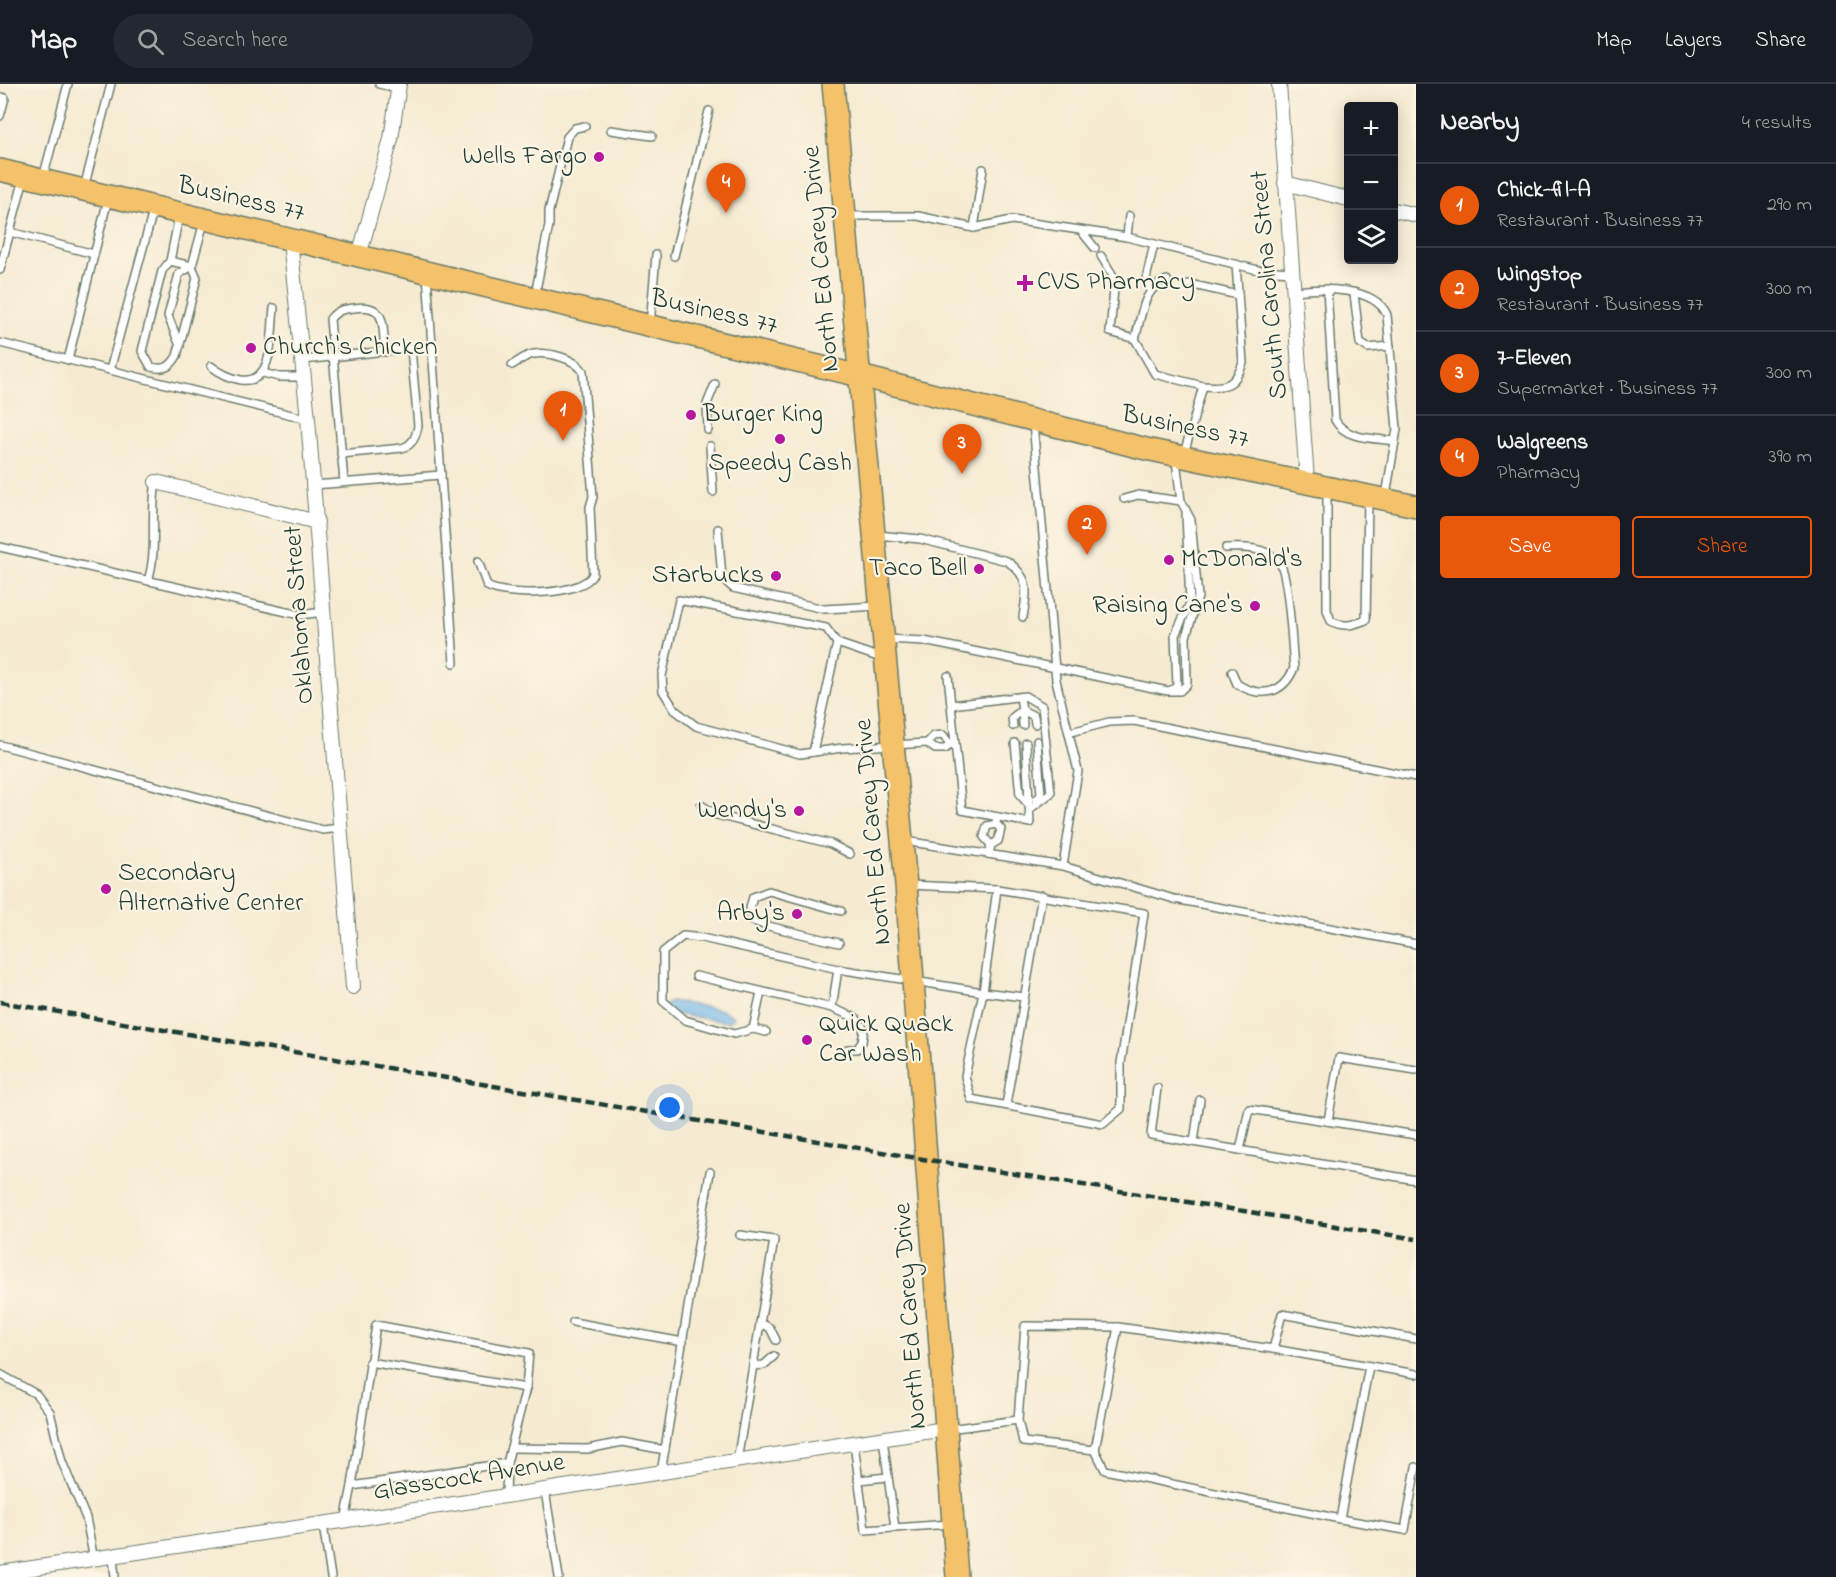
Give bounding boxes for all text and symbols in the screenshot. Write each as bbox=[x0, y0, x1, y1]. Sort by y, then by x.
search box bbox=[113, 14, 533, 68]
text: Map bbox=[30, 21, 77, 62]
icon: search bbox=[134, 25, 167, 58]
text: Search here bbox=[182, 25, 288, 57]
text: Map bbox=[1596, 26, 1632, 56]
text: Layers bbox=[1665, 26, 1722, 56]
text: Share bbox=[1755, 26, 1806, 56]
map controls bbox=[1344, 102, 1398, 264]
button: + bbox=[1344, 102, 1398, 156]
text: Nearby bbox=[1440, 104, 1519, 142]
text: 4 results bbox=[1742, 109, 1812, 138]
place label: Wells Fargo bbox=[463, 138, 587, 176]
street label: North Ed Carey Drive bbox=[793, 144, 851, 374]
marker: Wells Fargo bbox=[592, 150, 606, 164]
button: − bbox=[1344, 156, 1398, 210]
pin: 4 bbox=[706, 164, 746, 213]
street label: Business 77 bbox=[173, 167, 308, 233]
street label: South Carolina Street bbox=[1241, 169, 1299, 401]
text: Chick-fil-A bbox=[1497, 175, 1591, 207]
text: 1 bbox=[1456, 191, 1463, 220]
text: 290 m bbox=[1767, 191, 1812, 220]
text: Restaurant · Business 77 bbox=[1497, 207, 1703, 236]
button: layers bbox=[1344, 210, 1398, 264]
text: Wingstop bbox=[1497, 259, 1582, 291]
place label: CVS Pharmacy bbox=[1037, 264, 1195, 302]
text: 2 bbox=[1455, 275, 1464, 304]
text: 300 m bbox=[1766, 275, 1812, 304]
marker: CVS Pharmacy bbox=[1018, 276, 1032, 290]
street label: Business 77 bbox=[646, 280, 781, 346]
text: Restaurant · Business 77 bbox=[1497, 291, 1703, 320]
place label: Church's Chicken bbox=[263, 329, 438, 367]
marker: Church's Chicken bbox=[244, 341, 258, 355]
text: 7-Eleven bbox=[1497, 343, 1571, 375]
text: 3 bbox=[1455, 359, 1464, 388]
text: 300 m bbox=[1766, 359, 1812, 388]
text: Supermarket · Business 77 bbox=[1497, 375, 1718, 404]
pin: 1 bbox=[544, 392, 582, 441]
place label: Burger King bbox=[702, 396, 823, 434]
street label: Business 77 bbox=[1117, 396, 1252, 460]
marker: Burger King bbox=[684, 408, 698, 422]
pin: 3 bbox=[942, 424, 982, 474]
text: Walgreens bbox=[1497, 427, 1588, 459]
marker: Speedy Cash bbox=[773, 432, 787, 446]
text: 4 bbox=[1455, 443, 1464, 472]
text: 390 m bbox=[1769, 443, 1812, 472]
place label: Speedy Cash bbox=[708, 445, 852, 483]
text: Pharmacy bbox=[1497, 459, 1580, 488]
pin: 2 bbox=[1068, 506, 1106, 555]
button: Save bbox=[1440, 516, 1620, 578]
button: Share bbox=[1632, 516, 1812, 578]
street label: Oklahoma Street bbox=[275, 524, 325, 706]
place label: McDonald's bbox=[1181, 541, 1303, 579]
place label: Taco Bell bbox=[869, 550, 967, 588]
marker: McDonald's bbox=[1162, 553, 1176, 567]
place label: Starbucks bbox=[652, 557, 764, 595]
marker: Taco Bell bbox=[972, 562, 986, 576]
marker: Starbucks bbox=[769, 569, 783, 583]
place label: Raising Cane's bbox=[1092, 587, 1243, 625]
marker: Raising Cane's bbox=[1248, 599, 1262, 613]
street label: North Ed Carey Drive bbox=[845, 717, 903, 947]
place label: Wendy's bbox=[697, 792, 787, 830]
marker: Wendy's bbox=[792, 804, 806, 818]
place label: Secondary Alternative Center bbox=[118, 855, 304, 923]
marker: Secondary Alternative Center bbox=[99, 882, 113, 896]
place label: Arby's bbox=[717, 895, 785, 933]
marker: Arby's bbox=[790, 907, 804, 921]
place label: Quick Quack Car Wash bbox=[819, 1006, 954, 1074]
marker: Quick Quack Car Wash bbox=[800, 1033, 814, 1047]
your location bbox=[655, 1093, 684, 1122]
street label: North Ed Carey Drive bbox=[884, 1201, 938, 1430]
street label: Glasscock Avenue bbox=[371, 1444, 568, 1512]

